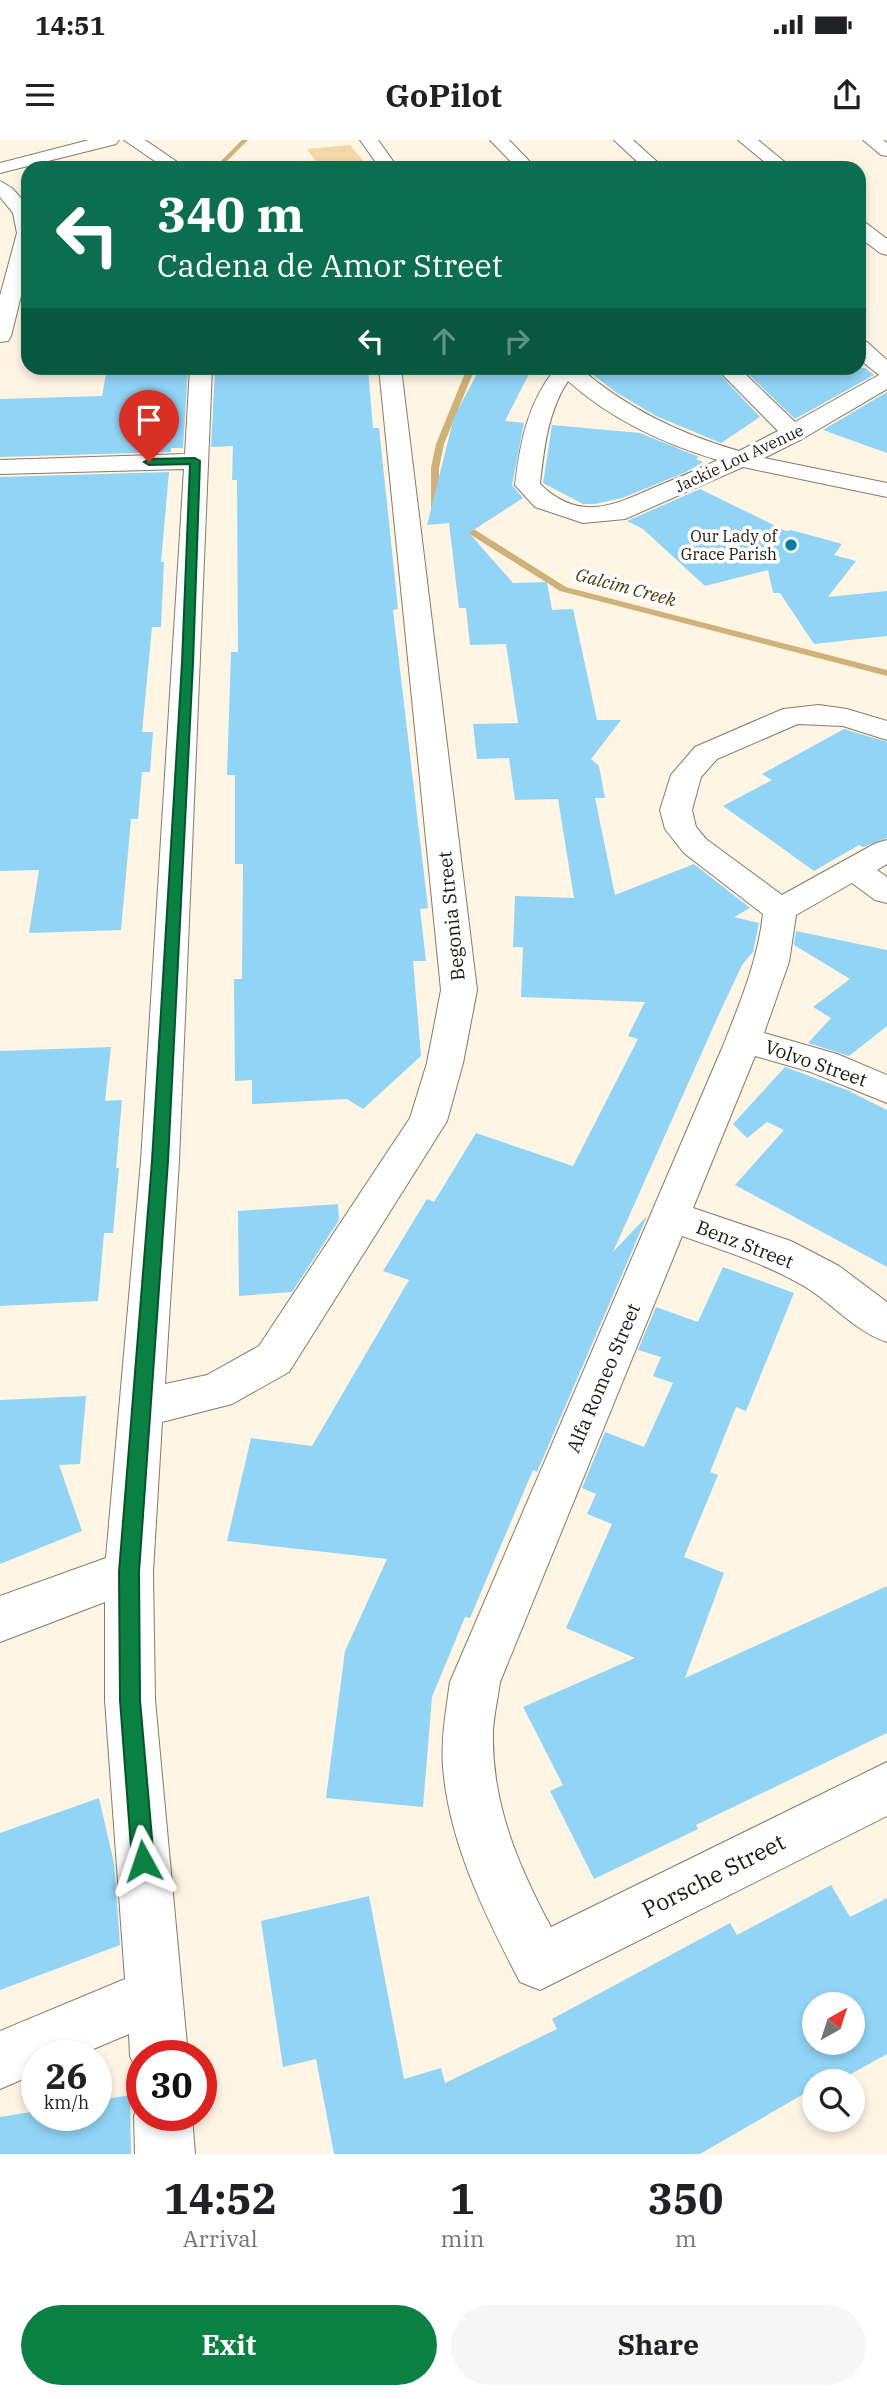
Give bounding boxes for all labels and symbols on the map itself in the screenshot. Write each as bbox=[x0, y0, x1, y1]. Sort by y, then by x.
pin bbox=[119, 390, 179, 462]
street label: Jackie Lou Avenue bbox=[672, 420, 806, 496]
place label: Our Lady of Grace Parish bbox=[681, 526, 779, 564]
marker: Our Lady of Grace Parish bbox=[783, 537, 799, 553]
water label: Galcim Creek bbox=[573, 563, 679, 612]
street label: Begonia Street bbox=[432, 850, 470, 982]
street label: Volvo Street bbox=[762, 1034, 870, 1092]
street label: Benz Street bbox=[693, 1214, 797, 1274]
street label: Alfa Romeo Street bbox=[561, 1299, 645, 1456]
position arrow bbox=[106, 1824, 180, 1898]
street label: Porsche Street bbox=[636, 1826, 790, 1924]
north arrow bbox=[802, 1992, 864, 2054]
speed limit sign: 30 bbox=[126, 2040, 217, 2131]

